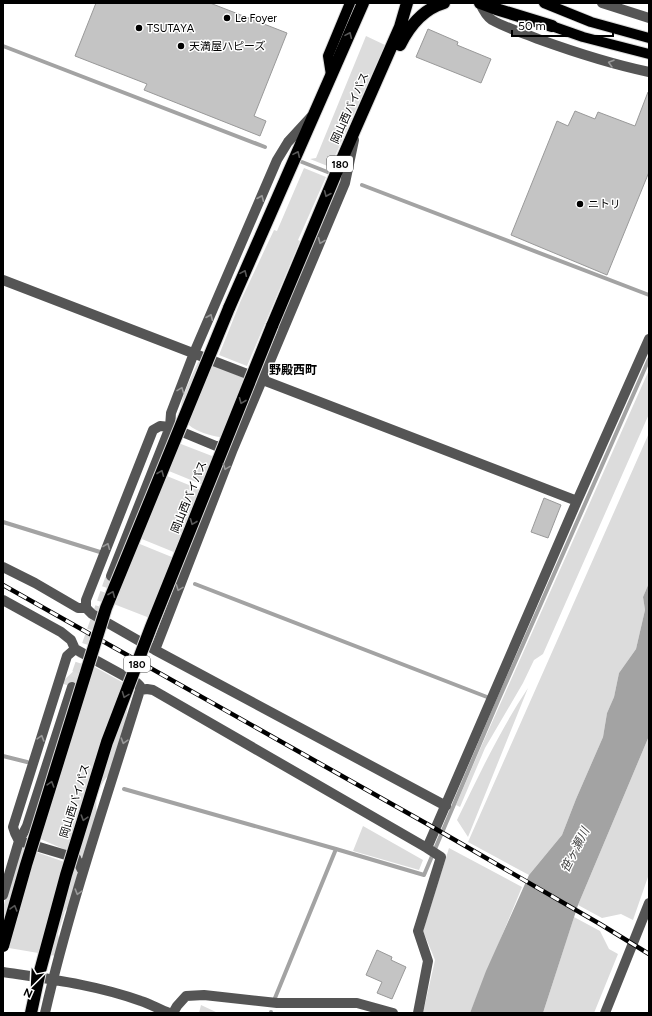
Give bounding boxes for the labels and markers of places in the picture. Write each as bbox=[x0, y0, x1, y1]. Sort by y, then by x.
place label: Le Foyer bbox=[235, 12, 277, 25]
marker: Le Foyer bbox=[222, 13, 232, 23]
place label: TSUTAYA bbox=[147, 22, 195, 35]
marker: TSUTAYA bbox=[134, 23, 144, 33]
place label: 天満屋ハピーズ bbox=[189, 40, 265, 53]
marker: 天満屋ハピーズ bbox=[176, 41, 186, 51]
place label: ニトリ bbox=[588, 198, 621, 211]
marker: ニトリ bbox=[575, 199, 585, 209]

